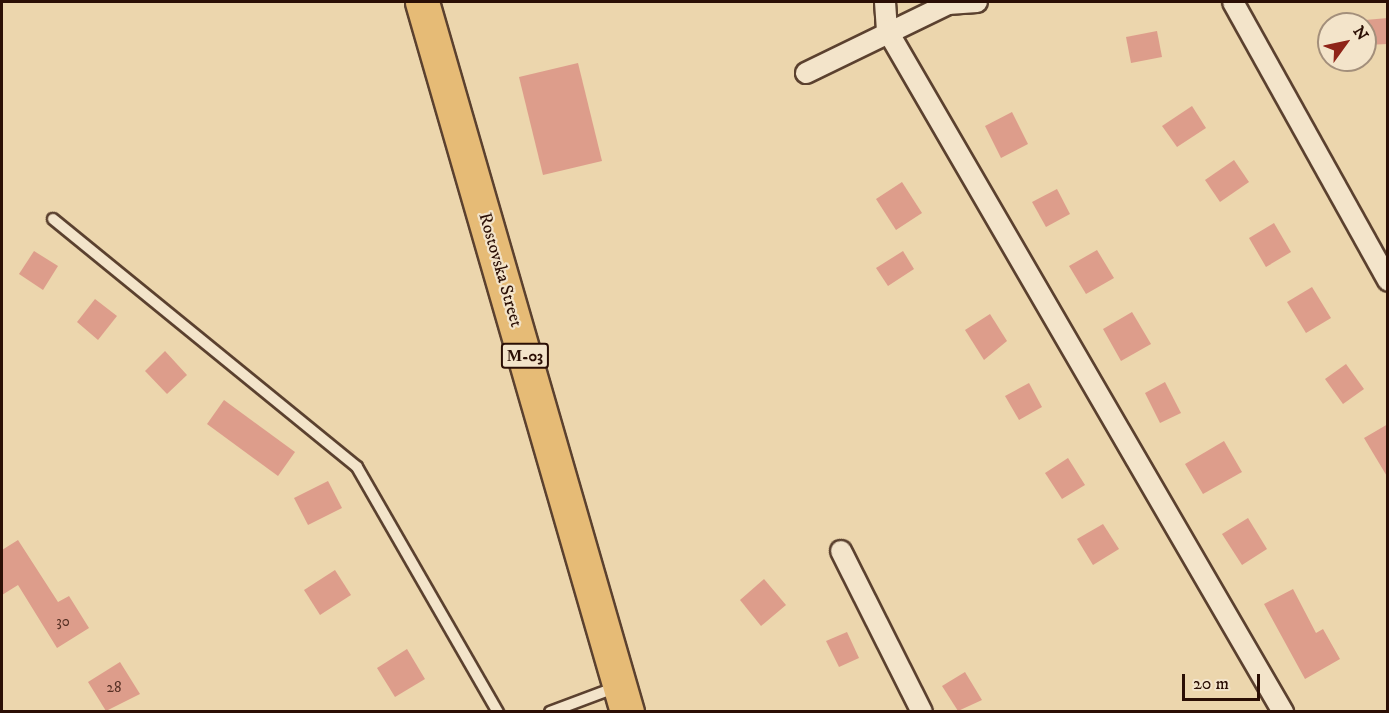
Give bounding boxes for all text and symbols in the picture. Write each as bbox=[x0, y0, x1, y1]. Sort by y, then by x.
north arrow bbox=[1317, 12, 1377, 72]
text: N bbox=[1348, 22, 1372, 44]
street label: Rostovska Street bbox=[473, 210, 527, 330]
road number: М-03 bbox=[500, 343, 550, 369]
house number: 30 bbox=[56, 613, 70, 631]
scale bar bbox=[1185, 662, 1263, 700]
text: 20 m bbox=[1193, 673, 1229, 695]
house number: 28 bbox=[107, 679, 121, 697]

